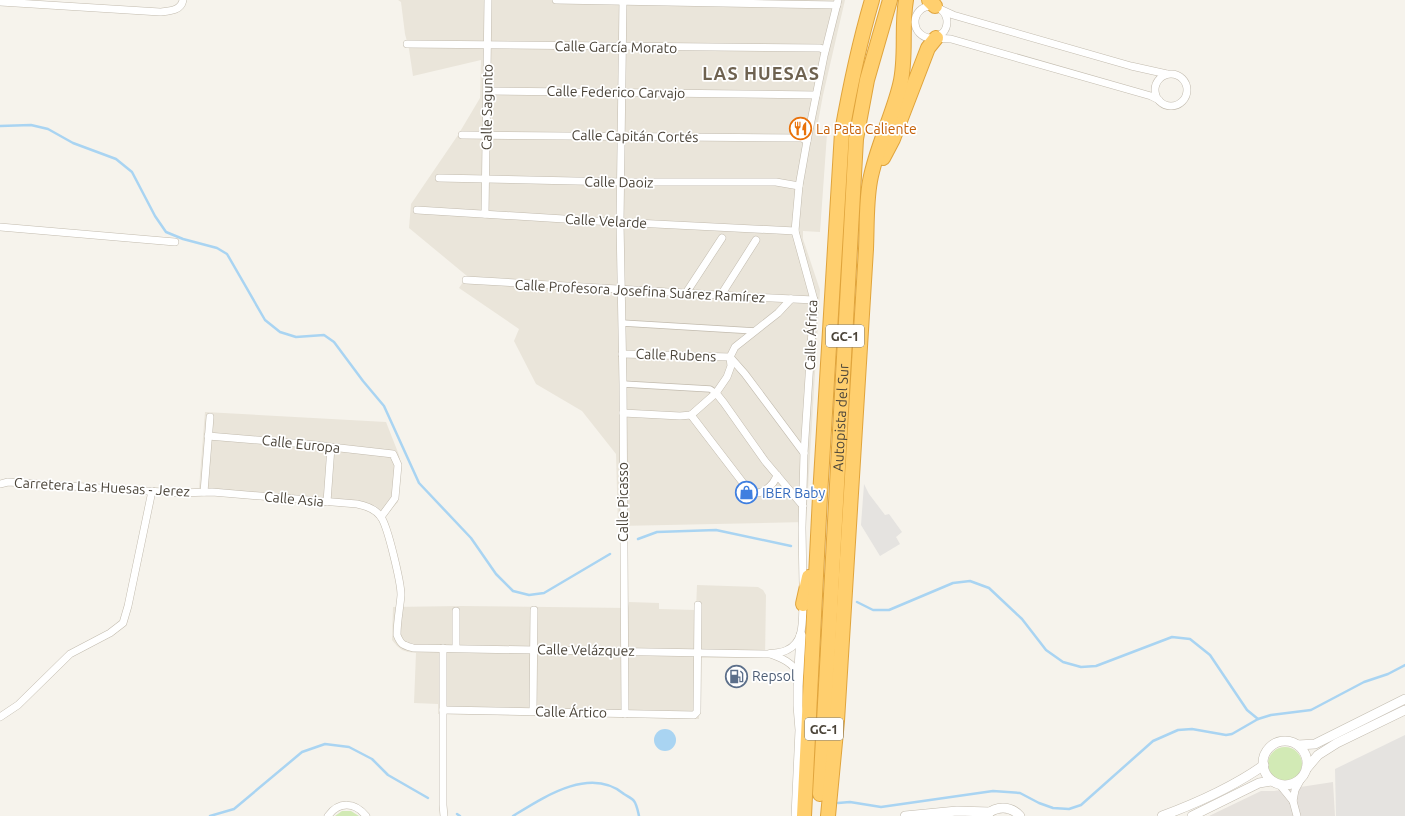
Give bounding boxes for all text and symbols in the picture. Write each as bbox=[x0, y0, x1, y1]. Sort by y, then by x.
street label: Calle García Morato bbox=[555, 38, 677, 56]
district label: LAS HUESAS bbox=[702, 63, 820, 83]
street label: Calle Sagunto bbox=[478, 64, 496, 150]
street label: Calle Federico Carvajo bbox=[547, 83, 685, 101]
restaurant icon: La Pata Caliente bbox=[788, 116, 814, 142]
place label: La Pata Caliente bbox=[816, 121, 917, 137]
street label: Calle Capitán Cortés bbox=[572, 127, 698, 145]
street label: Calle Daoiz bbox=[584, 173, 654, 191]
street label: Calle Velarde bbox=[564, 211, 648, 231]
street label: Calle Profesora Josefina Suárez Ramírez bbox=[514, 276, 766, 306]
street label: Calle África bbox=[801, 299, 820, 371]
road number: GC-1 bbox=[826, 325, 864, 347]
street label: Calle Rubens bbox=[635, 346, 717, 364]
street label: Autopista del Sur bbox=[830, 363, 852, 472]
street label: Calle Europa bbox=[261, 432, 341, 456]
street label: Calle Picasso bbox=[615, 462, 631, 542]
street label: Carretera Las Huesas - Jerez bbox=[14, 474, 190, 500]
shop icon: IBER Baby bbox=[733, 480, 759, 506]
place label: IBER Baby bbox=[762, 485, 826, 501]
street label: Calle Asia bbox=[263, 488, 325, 510]
street label: Calle Velázquez bbox=[537, 641, 635, 659]
fuel station icon: Repsol bbox=[723, 663, 749, 689]
place label: Repsol bbox=[752, 668, 795, 684]
street label: Calle Ártico bbox=[535, 702, 607, 721]
road number: GC-1 bbox=[805, 718, 843, 740]

